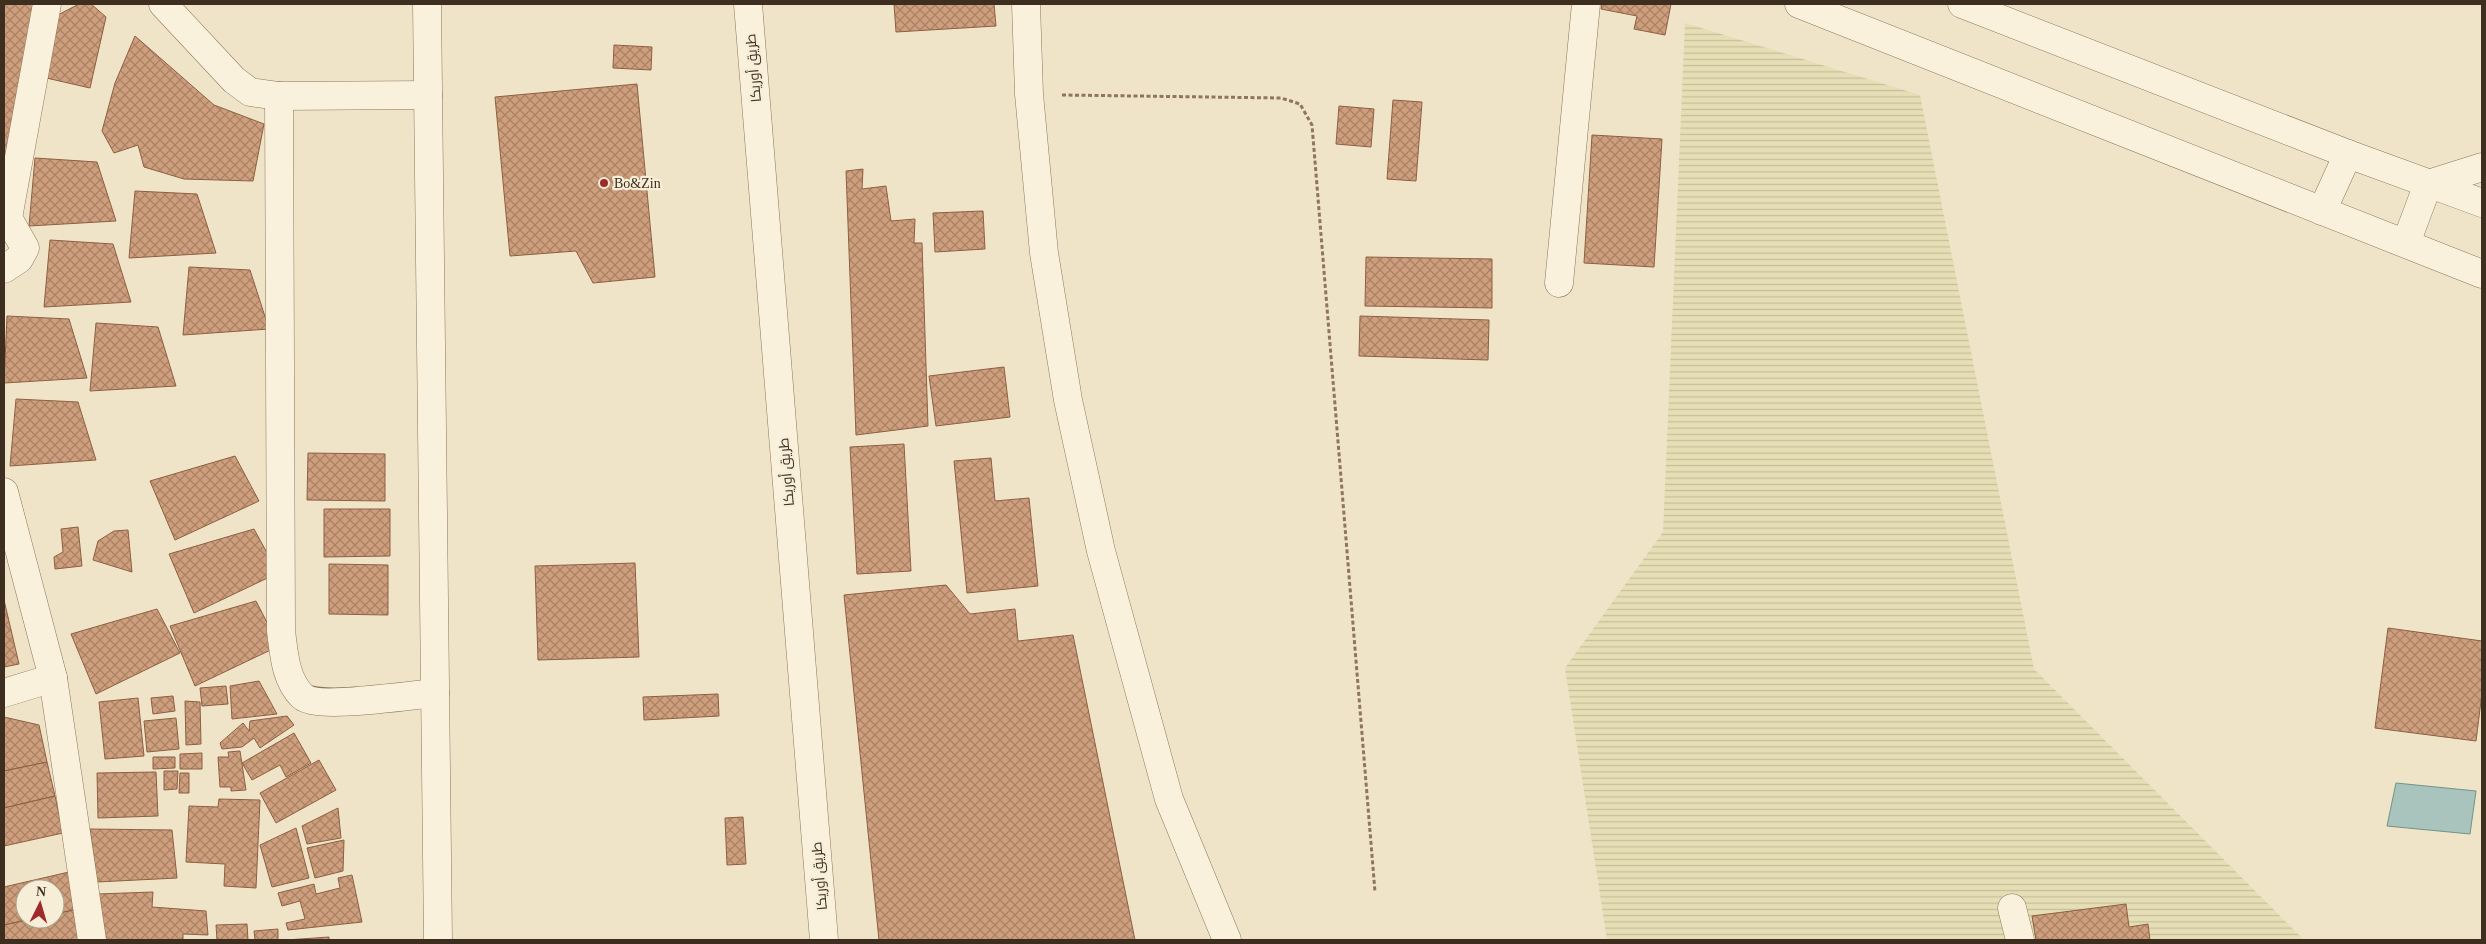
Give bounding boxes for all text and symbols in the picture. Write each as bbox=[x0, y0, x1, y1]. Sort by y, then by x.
street label: طريق أوريكا bbox=[741, 33, 765, 103]
place label: Bo&Zin bbox=[614, 176, 661, 191]
marker: Bo&Zin bbox=[598, 177, 610, 189]
street label: طريق أوريكا bbox=[774, 437, 798, 507]
street label: طريق أوريكا bbox=[807, 841, 831, 911]
north arrow bbox=[15, 879, 65, 929]
text: N bbox=[35, 884, 47, 899]

